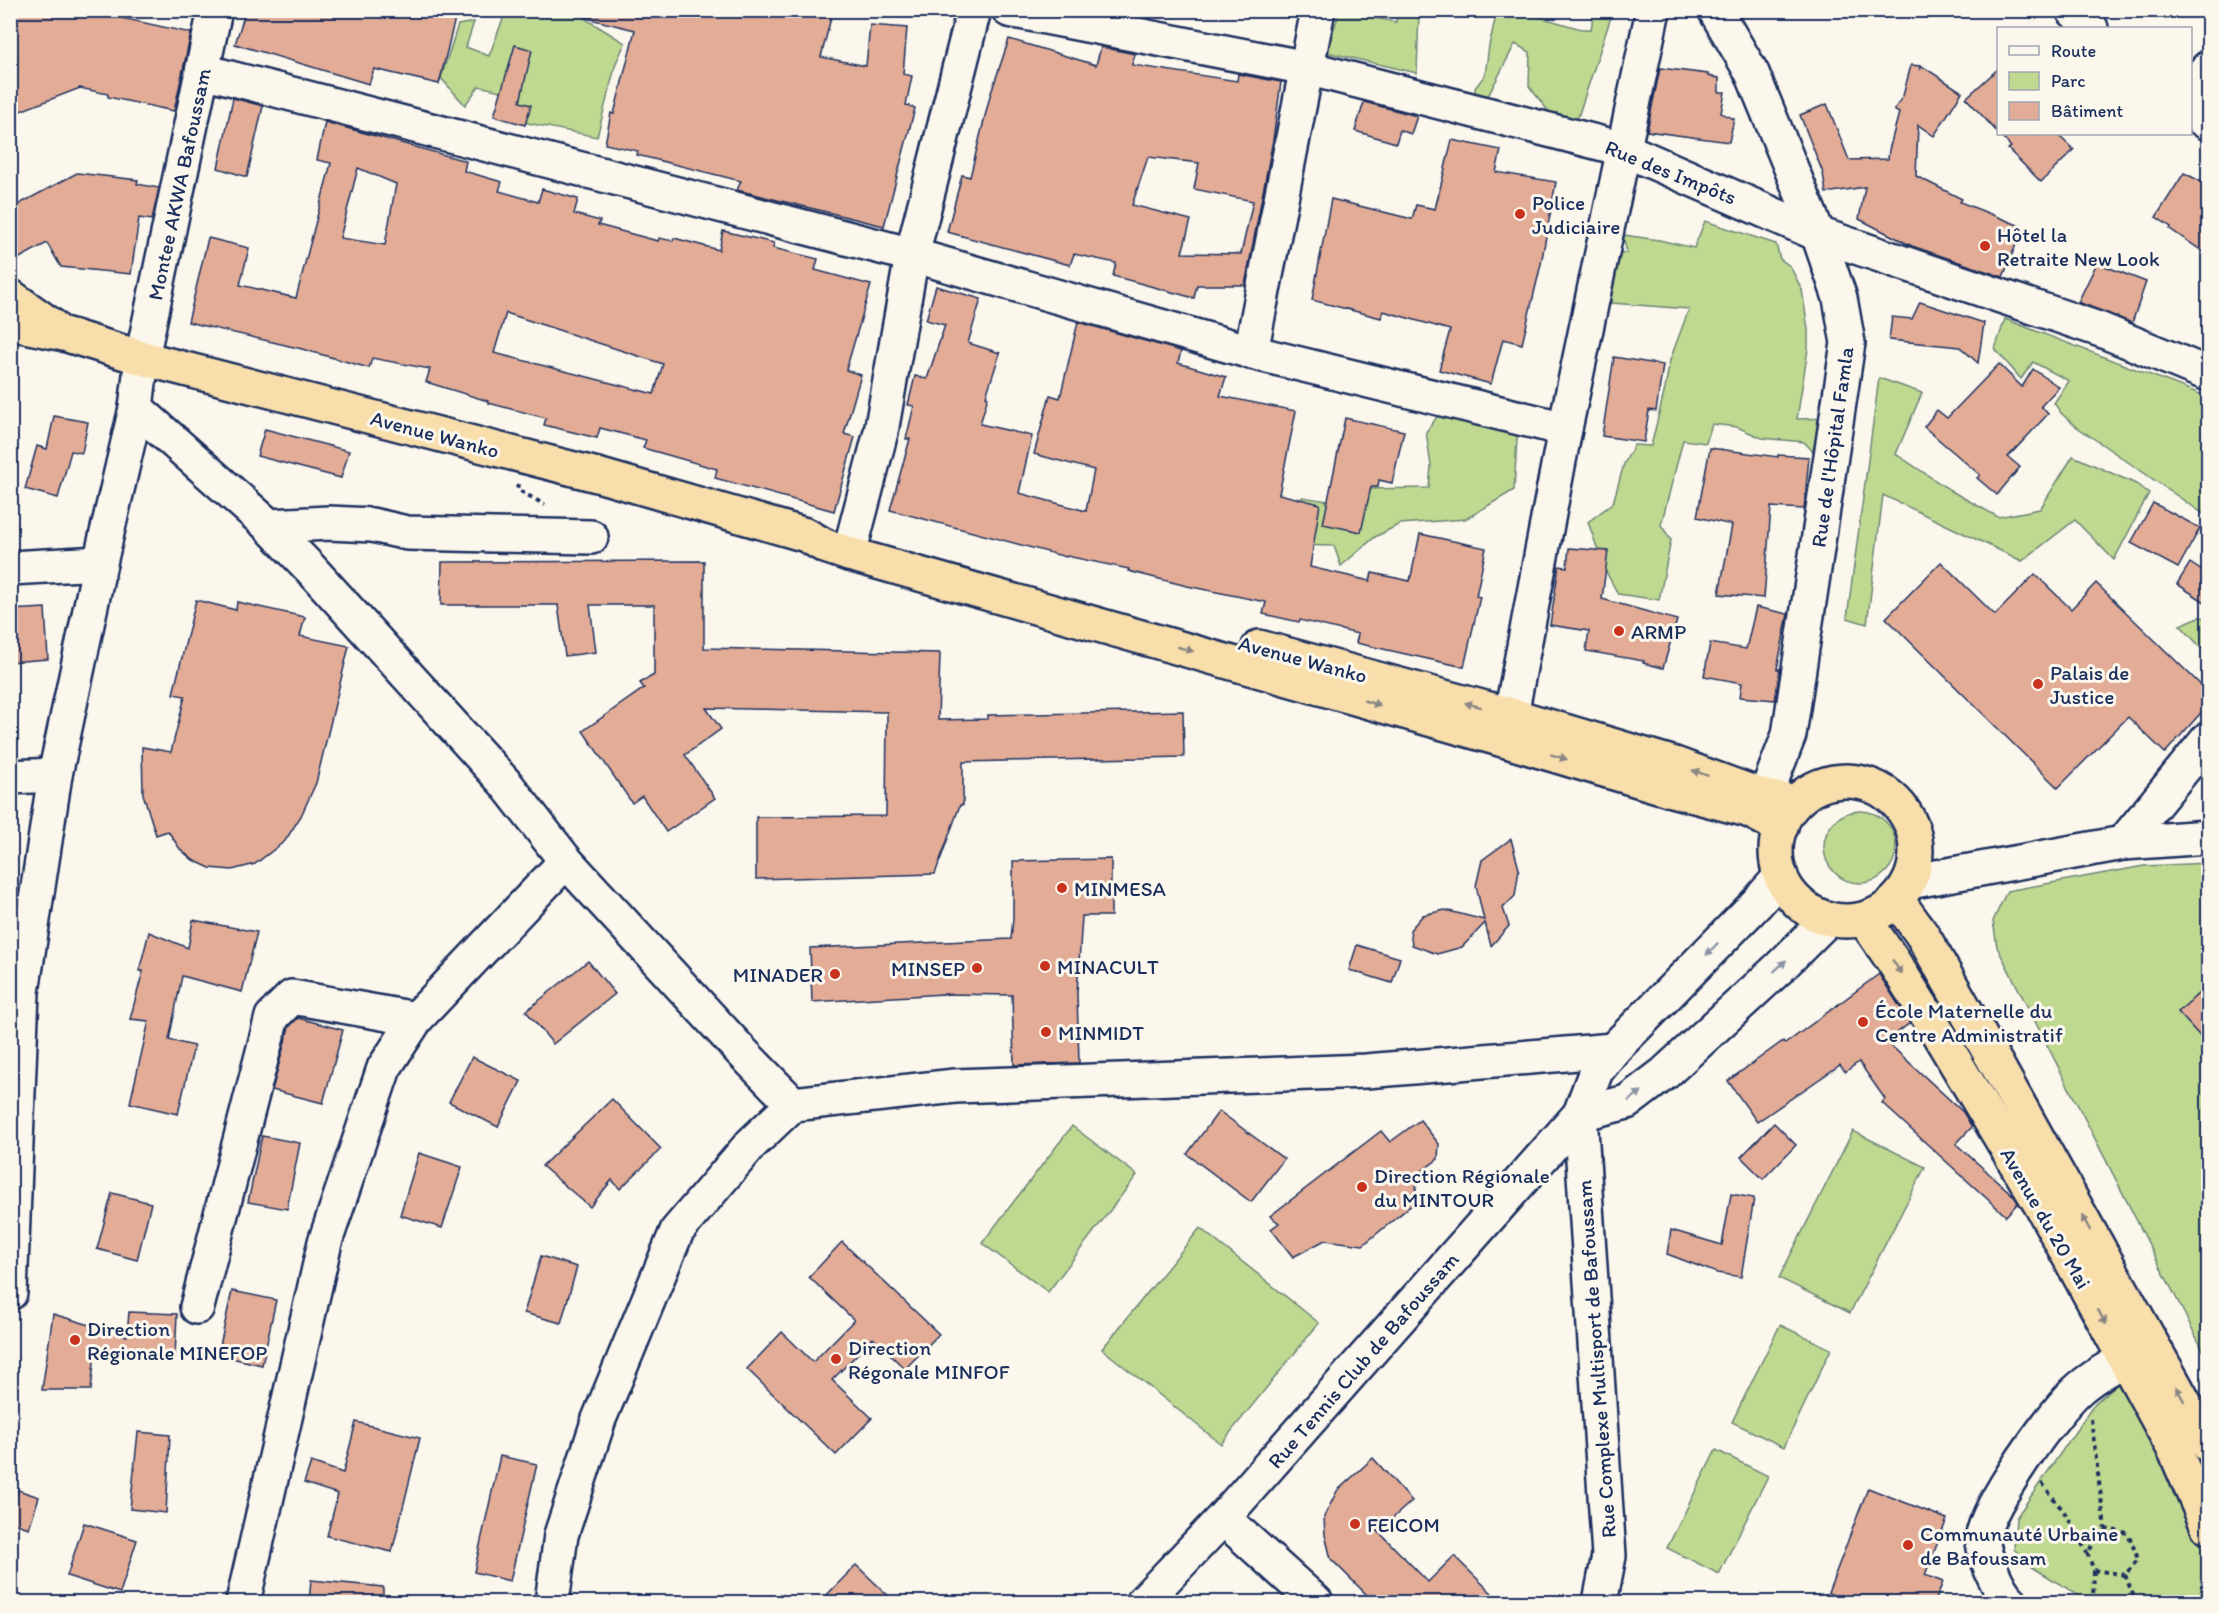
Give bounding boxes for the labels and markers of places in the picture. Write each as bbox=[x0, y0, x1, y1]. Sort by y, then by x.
place label: Police Judiciaire bbox=[1532, 190, 1620, 239]
marker: Police Judiciaire bbox=[1513, 207, 1527, 221]
place label: Hôtel la Retraite New Look bbox=[1997, 222, 2160, 271]
marker: Hôtel la Retraite New Look bbox=[1978, 239, 1992, 253]
place label: ARMP bbox=[1631, 619, 1686, 644]
marker: ARMP bbox=[1612, 624, 1626, 638]
place label: Palais de Justice bbox=[2050, 660, 2129, 709]
marker: Palais de Justice bbox=[2031, 677, 2045, 691]
place label: MINMESA bbox=[1074, 876, 1166, 901]
marker: MINMESA bbox=[1055, 881, 1069, 895]
place label: MINACULT bbox=[1057, 954, 1159, 979]
place label: MINSEP bbox=[891, 956, 965, 981]
marker: MINACULT bbox=[1038, 959, 1052, 973]
marker: MINSEP bbox=[970, 961, 984, 975]
place label: MINADER bbox=[733, 962, 823, 987]
marker: MINADER bbox=[828, 967, 842, 981]
place label: École Maternelle du Centre Administratif bbox=[1875, 998, 2063, 1047]
marker: École Maternelle du Centre Administratif bbox=[1856, 1015, 1870, 1029]
place label: MINMIDT bbox=[1058, 1020, 1144, 1045]
marker: MINMIDT bbox=[1039, 1025, 1053, 1039]
place label: Direction Régionale du MINTOUR bbox=[1374, 1163, 1550, 1212]
marker: Direction Régionale du MINTOUR bbox=[1355, 1180, 1369, 1194]
place label: Direction Régionale MINEFOP bbox=[87, 1316, 267, 1365]
marker: Direction Régionale MINEFOP bbox=[68, 1333, 82, 1347]
place label: Direction Régonale MINFOF bbox=[848, 1335, 1010, 1384]
marker: Direction Régonale MINFOF bbox=[829, 1352, 843, 1366]
place label: FEICOM bbox=[1367, 1512, 1440, 1537]
marker: FEICOM bbox=[1348, 1517, 1362, 1531]
place label: Communauté Urbaine de Bafoussam bbox=[1920, 1521, 2118, 1570]
marker: Communauté Urbaine de Bafoussam bbox=[1901, 1538, 1915, 1552]

